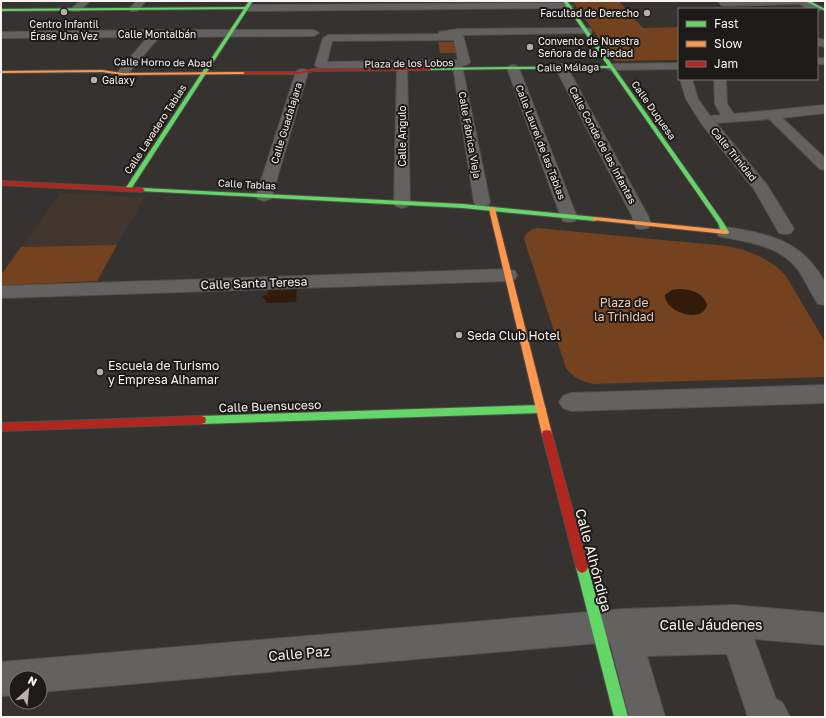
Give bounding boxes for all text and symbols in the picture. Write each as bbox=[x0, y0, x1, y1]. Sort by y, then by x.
marker: Centro Infantil Érase Una Vez bbox=[59, 7, 69, 17]
place label: Facultad de Derecho bbox=[540, 7, 639, 19]
marker: Facultad de Derecho bbox=[642, 8, 652, 18]
legend bbox=[678, 8, 818, 80]
text: Fast bbox=[714, 16, 739, 31]
place label: Centro Infantil Érase Una Vez bbox=[29, 18, 99, 42]
street label: Calle Montalbán bbox=[118, 28, 196, 40]
place label: Convento de Nuestra Señora de la Piedad bbox=[538, 35, 639, 59]
text: Slow bbox=[714, 36, 742, 51]
marker: Convento de Nuestra Señora de la Piedad bbox=[525, 42, 535, 52]
street label: Calle Horno de Abad bbox=[114, 55, 212, 69]
street label: Plaza de los Lobos bbox=[364, 56, 454, 70]
text: Jam bbox=[714, 56, 738, 71]
street label: Calle Málaga bbox=[537, 60, 599, 74]
place label: Galaxy bbox=[102, 74, 135, 86]
marker: Galaxy bbox=[89, 75, 99, 85]
street label: Calle Duquesa bbox=[629, 78, 679, 142]
street label: Calle Guadalajara bbox=[268, 81, 304, 165]
street label: Calle Lavadero Tablas bbox=[121, 82, 189, 176]
street label: Calle Laurel de las Tablas bbox=[514, 83, 568, 201]
street label: Calle Conde de las Infantas bbox=[567, 84, 639, 206]
street label: Calle Fábrica Vieja bbox=[456, 90, 484, 180]
street label: Calle Angulo bbox=[396, 105, 408, 167]
street label: Calle Trinidad bbox=[709, 125, 759, 183]
street label: Calle Tablas bbox=[218, 176, 276, 192]
street label: Calle Santa Teresa bbox=[200, 274, 308, 292]
park label: Plaza de la Trinidad bbox=[594, 295, 654, 324]
place label: Seda Club Hotel bbox=[467, 328, 561, 343]
marker: Seda Club Hotel bbox=[454, 330, 464, 340]
place label: Escuela de Turismo y Empresa Alhamar bbox=[108, 358, 219, 387]
marker: Escuela de Turismo y Empresa Alhamar bbox=[95, 367, 105, 377]
street label: Calle Buensuceso bbox=[218, 397, 322, 415]
street label: Calle Alhóndiga bbox=[572, 507, 616, 613]
street label: Calle Jáudenes bbox=[660, 616, 762, 633]
street label: Calle Paz bbox=[267, 642, 331, 664]
north arrow bbox=[8, 670, 48, 710]
text: N bbox=[26, 673, 39, 688]

